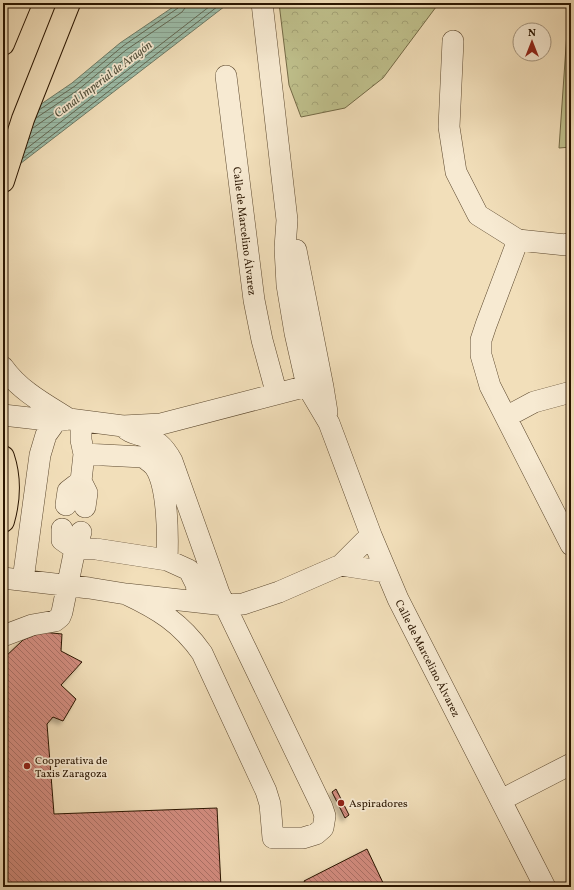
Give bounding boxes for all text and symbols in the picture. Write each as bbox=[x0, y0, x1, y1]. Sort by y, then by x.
north arrow bbox=[512, 22, 552, 62]
text: N bbox=[528, 26, 536, 41]
water label: Canal Imperial de Aragón bbox=[51, 38, 156, 122]
street label: Calle de Marcelino Álvarez bbox=[228, 166, 259, 297]
street label: Calle de Marcelino Álvarez bbox=[391, 598, 463, 720]
place label: Cooperativa de Taxis Zaragoza bbox=[35, 754, 108, 782]
marker: Cooperativa de Taxis Zaragoza bbox=[22, 761, 32, 771]
place label: Aspiradores bbox=[349, 797, 408, 812]
marker: Aspiradores bbox=[336, 798, 346, 808]

